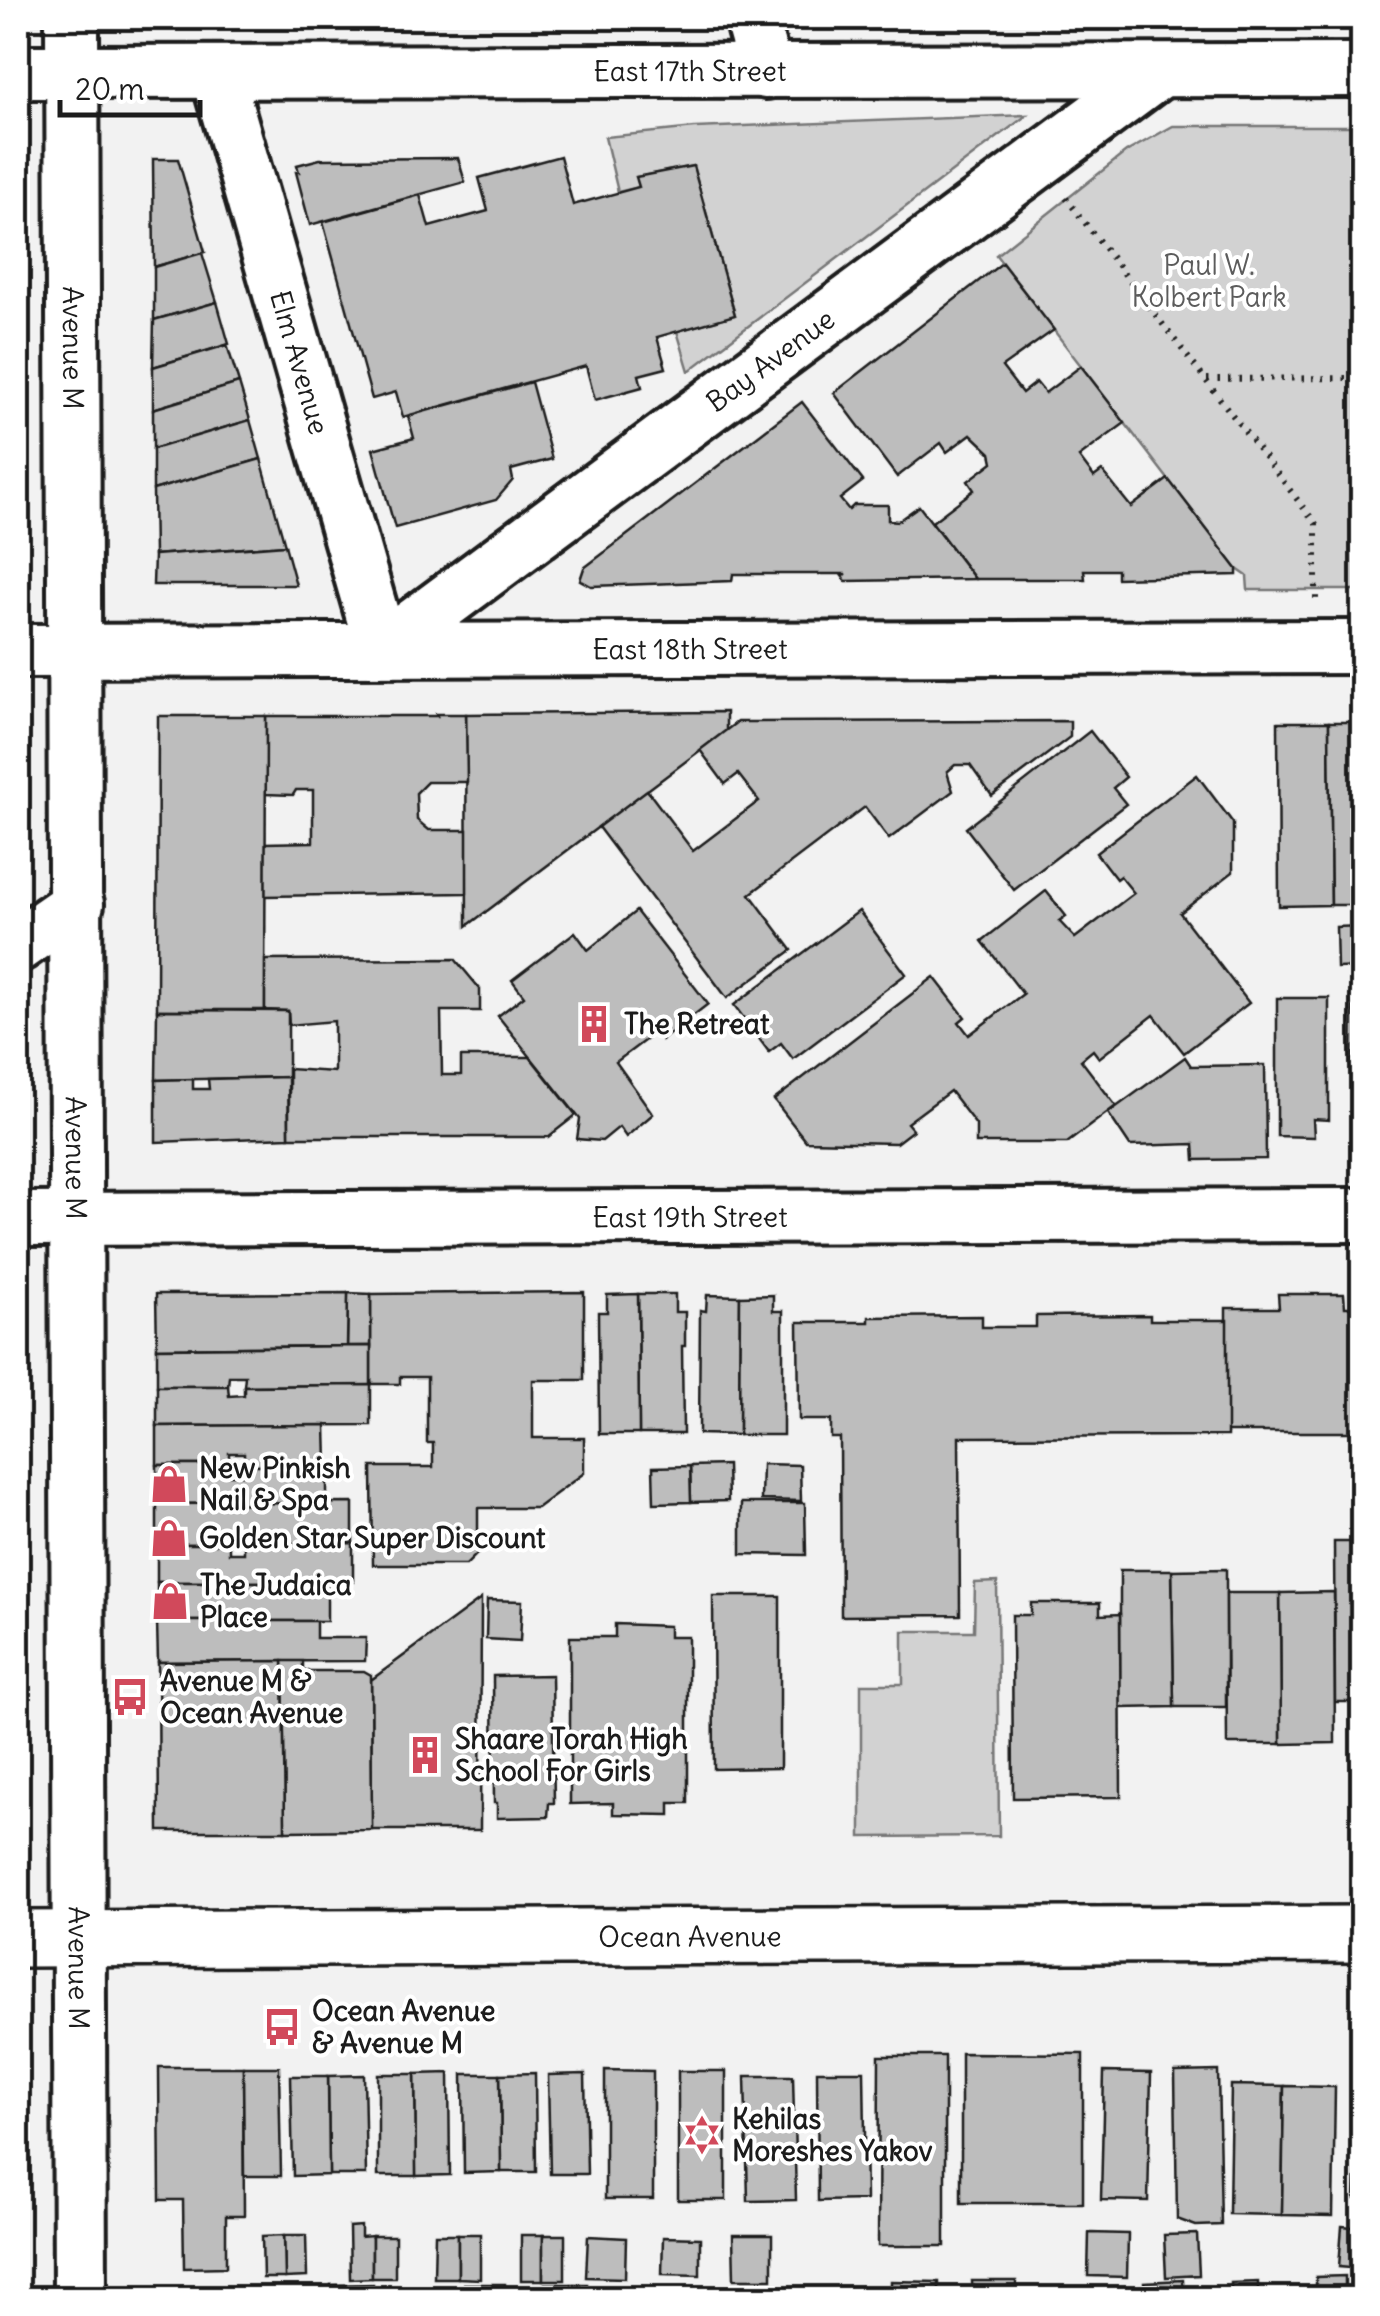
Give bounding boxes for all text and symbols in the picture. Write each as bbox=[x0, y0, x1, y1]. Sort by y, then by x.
street label: East 17th Street bbox=[594, 53, 786, 89]
scale bar bbox=[60, 55, 200, 117]
text: 20 m bbox=[75, 70, 145, 108]
park label: Paul W. Kolbert Park bbox=[1132, 247, 1286, 315]
street label: Avenue M bbox=[55, 286, 91, 410]
street label: Elm Avenue bbox=[262, 286, 337, 438]
street label: Bay Avenue bbox=[699, 301, 842, 420]
street label: East 18th Street bbox=[592, 631, 788, 667]
building icon: The Retreat bbox=[573, 1003, 615, 1045]
place label: The Retreat bbox=[624, 1006, 770, 1042]
street label: Avenue M bbox=[58, 1096, 94, 1220]
street label: East 19th Street bbox=[592, 1199, 788, 1235]
place label: New Pinkish Nail & Spa bbox=[199, 1450, 351, 1518]
shop icon: New Pinkish Nail & Spa bbox=[148, 1463, 190, 1505]
shop icon: Golden Star Super Discount bbox=[148, 1517, 190, 1559]
place label: Golden Star Super Discount bbox=[199, 1520, 546, 1556]
place label: The Judaica Place bbox=[200, 1567, 352, 1635]
shop icon: The Judaica Place bbox=[149, 1580, 191, 1622]
place label: Avenue M & Ocean Avenue bbox=[160, 1663, 343, 1731]
bus stop icon: Avenue M & Ocean Avenue bbox=[109, 1676, 151, 1718]
place label: Shaare Torah High School For Girls bbox=[455, 1721, 688, 1789]
building icon: Shaare Torah High School For Girls bbox=[404, 1734, 446, 1776]
street label: Avenue M bbox=[61, 1906, 97, 2030]
street label: Ocean Avenue bbox=[598, 1918, 782, 1955]
place label: Ocean Avenue & Avenue M bbox=[312, 1993, 495, 2061]
bus stop icon: Ocean Avenue & Avenue M bbox=[261, 2006, 303, 2048]
place label: Kehilas Moreshes Yakov bbox=[732, 2101, 933, 2169]
synagogue icon: Kehilas Moreshes Yakov bbox=[681, 2114, 723, 2156]

